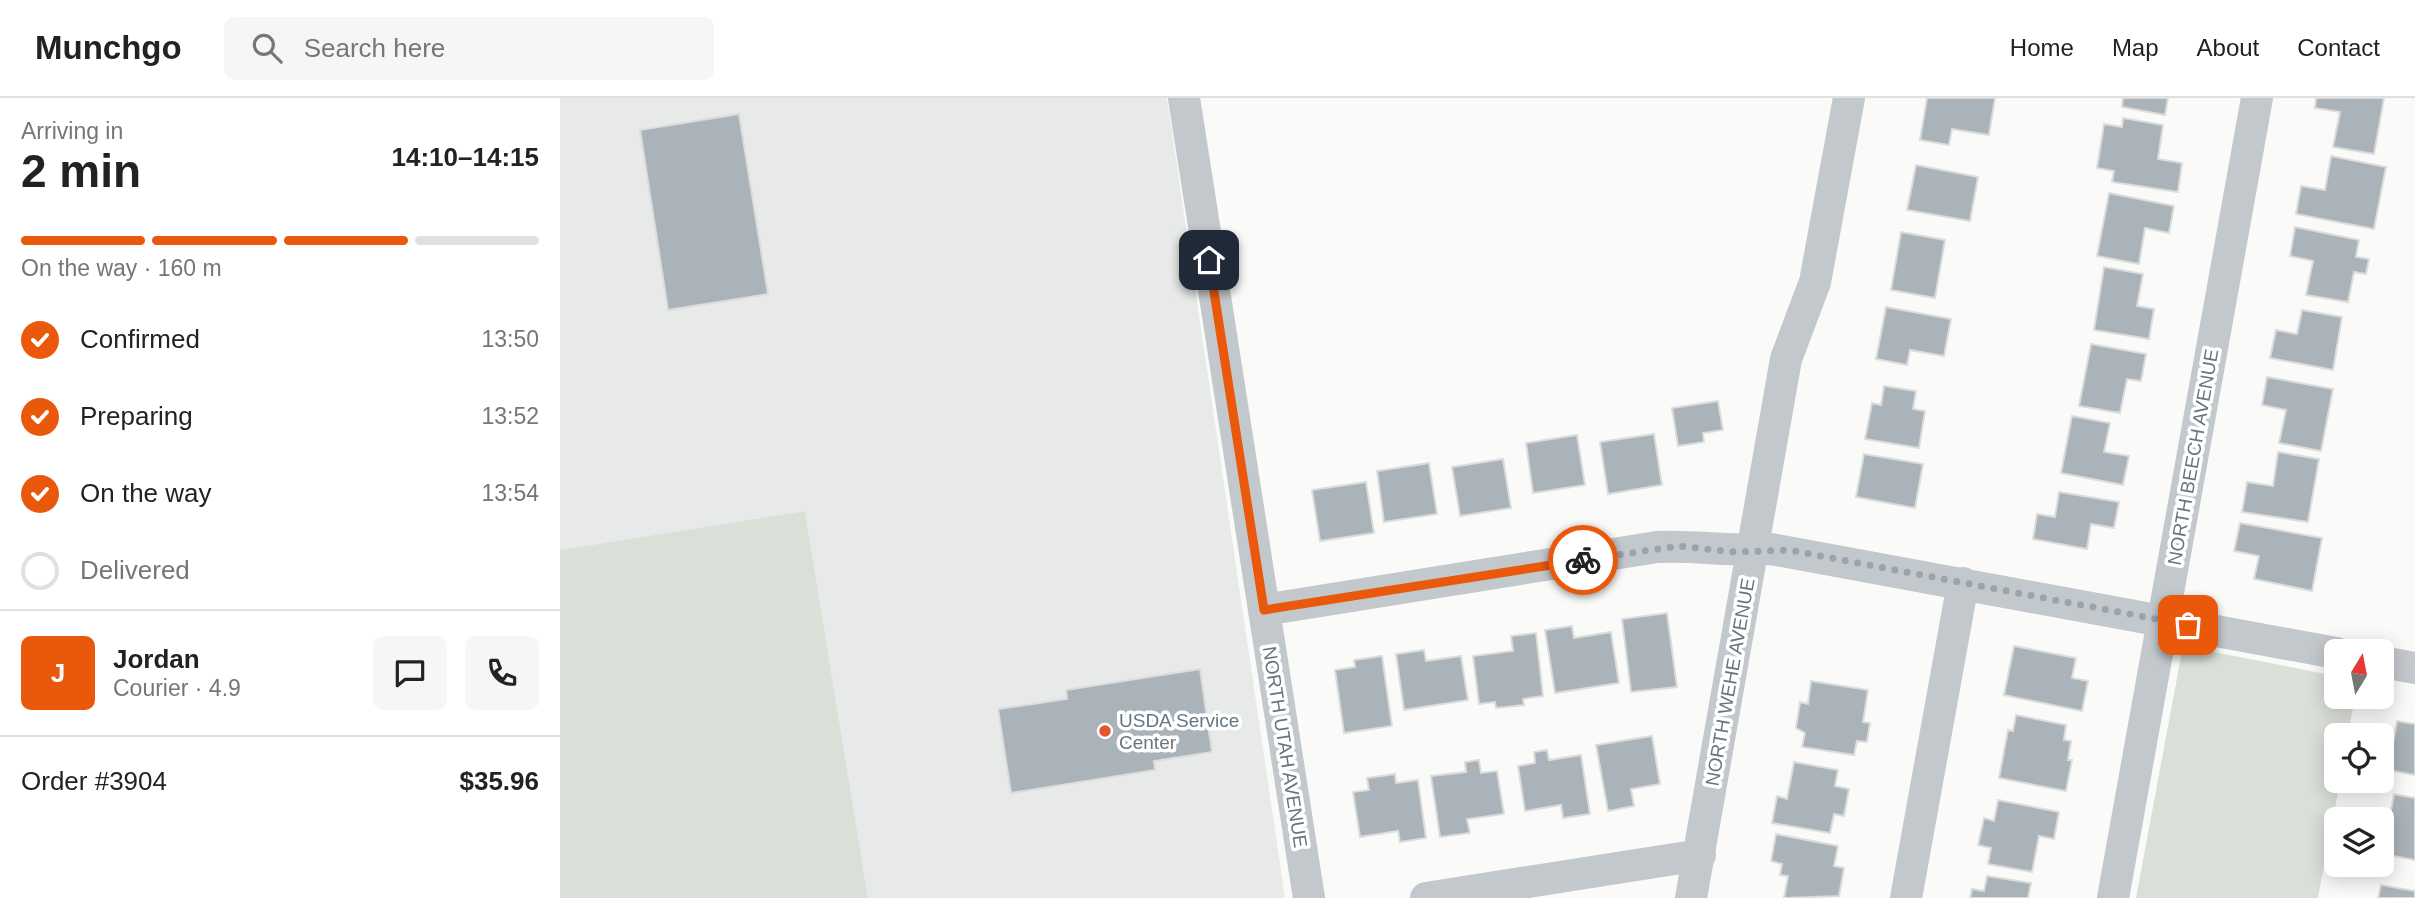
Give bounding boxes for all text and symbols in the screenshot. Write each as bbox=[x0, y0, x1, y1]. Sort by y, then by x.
search box bbox=[224, 17, 714, 80]
text: Munchgo bbox=[35, 29, 182, 66]
icon: search bbox=[248, 29, 286, 67]
text: Search here bbox=[304, 33, 445, 63]
text: Home bbox=[2010, 34, 2074, 61]
text: Map bbox=[2112, 34, 2159, 61]
text: About bbox=[2197, 34, 2259, 61]
text: Contact bbox=[2297, 34, 2380, 61]
text: Arriving in bbox=[21, 118, 123, 144]
text: 14:10–14:15 bbox=[392, 142, 539, 172]
text: 2 min bbox=[21, 145, 141, 197]
pin bbox=[1179, 230, 1239, 290]
icon: home bbox=[1190, 241, 1228, 279]
text: On the way · 160 m bbox=[21, 255, 222, 281]
icon: check bbox=[21, 321, 59, 359]
text: Confirmed bbox=[80, 324, 200, 354]
text: 13:50 bbox=[481, 326, 539, 352]
street label: NORTH BEECH AVENUE bbox=[2164, 347, 2222, 567]
icon: check bbox=[21, 398, 59, 436]
text: Preparing bbox=[80, 401, 193, 431]
text: 13:52 bbox=[481, 403, 539, 429]
icon: check bbox=[21, 475, 59, 513]
text: On the way bbox=[80, 478, 212, 508]
text: 13:54 bbox=[481, 480, 539, 506]
courier bbox=[1548, 525, 1618, 595]
icon: bike bbox=[1564, 541, 1602, 579]
text: Delivered bbox=[80, 555, 190, 585]
street label: NORTH WEHE AVENUE bbox=[1701, 577, 1759, 787]
pin bbox=[2158, 595, 2218, 655]
icon: bag bbox=[2169, 606, 2207, 644]
button: chat bbox=[373, 636, 447, 710]
button: phone bbox=[465, 636, 539, 710]
north arrow bbox=[2324, 639, 2394, 709]
map controls bbox=[2324, 639, 2394, 877]
text: Jordan bbox=[113, 644, 200, 674]
street label: NORTH UTAH AVENUE bbox=[1259, 645, 1311, 849]
text: J bbox=[51, 658, 65, 688]
text: Courier · 4.9 bbox=[113, 675, 241, 701]
place label: USDA Service Center bbox=[1119, 710, 1239, 753]
marker: USDA Service Center bbox=[1097, 723, 1113, 739]
button: locate bbox=[2324, 723, 2394, 793]
text: Order #3904 bbox=[21, 766, 167, 796]
text: $35.96 bbox=[459, 766, 539, 796]
button: layers bbox=[2324, 807, 2394, 877]

